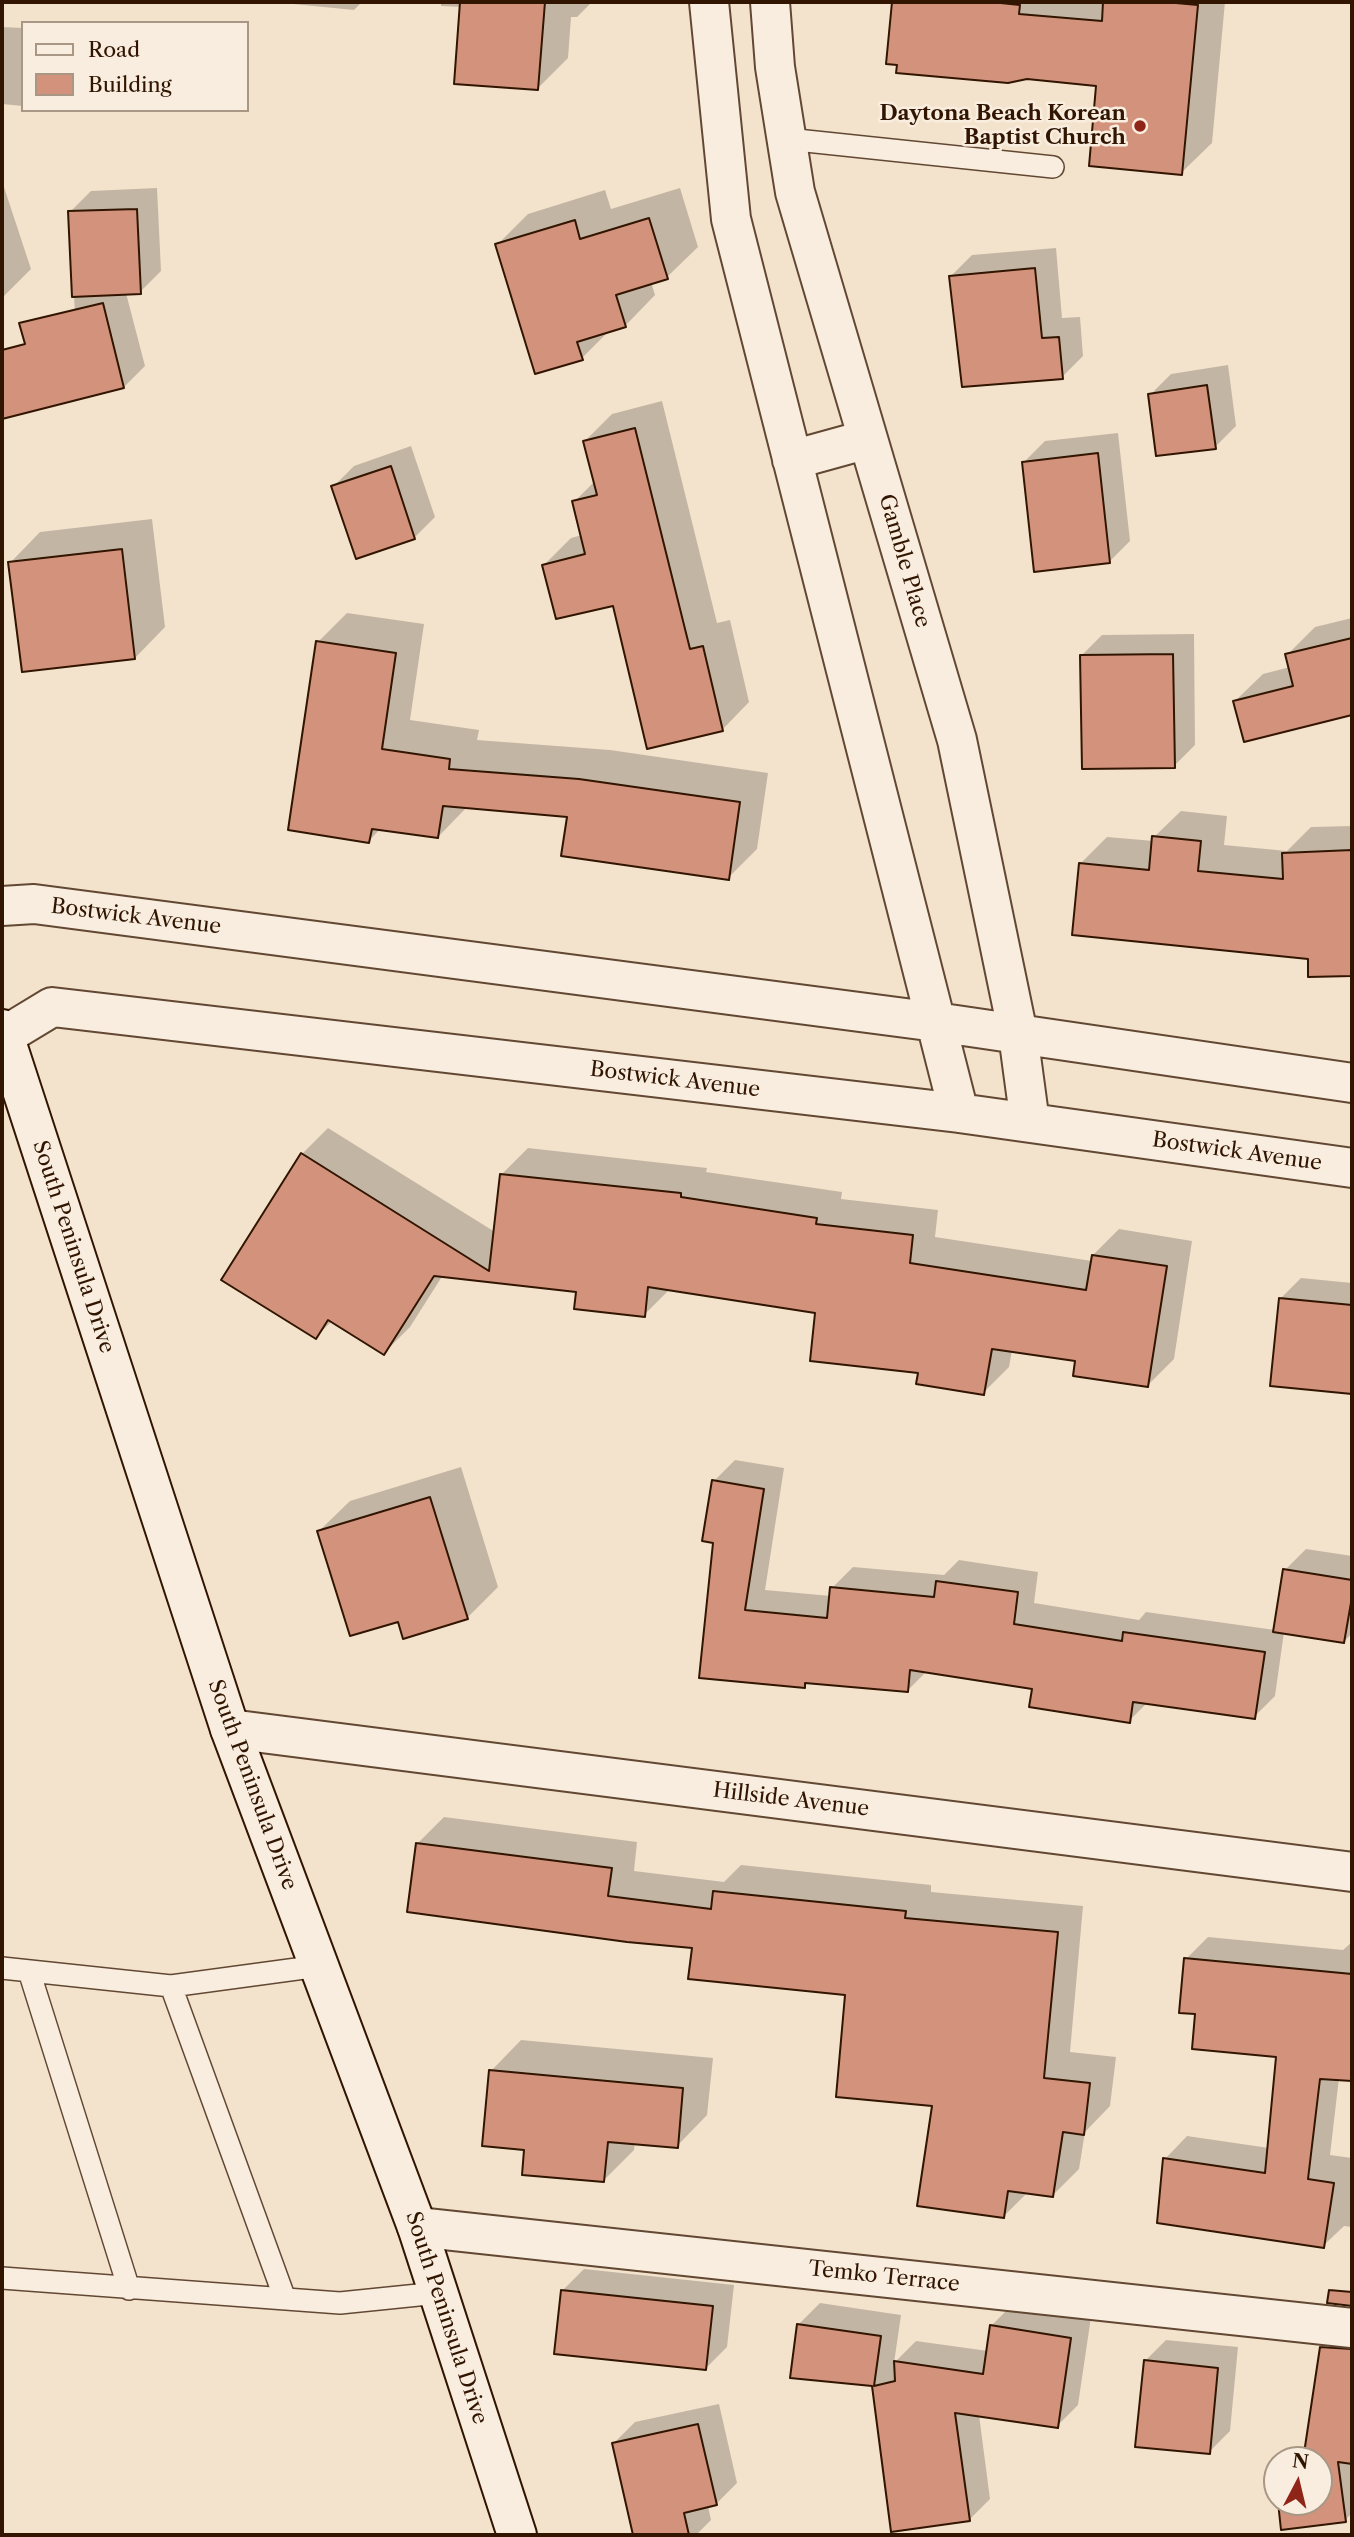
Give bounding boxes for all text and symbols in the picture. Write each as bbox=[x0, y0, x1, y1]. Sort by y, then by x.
legend bbox=[21, 21, 248, 112]
text: Road bbox=[88, 37, 140, 62]
text: Building bbox=[88, 72, 172, 97]
place label: Daytona Beach Korean Baptist Church bbox=[879, 101, 1126, 151]
marker: Daytona Beach Korean Baptist Church bbox=[1132, 118, 1148, 134]
street label: Gamble Place bbox=[873, 491, 935, 631]
street label: Bostwick Avenue bbox=[50, 894, 222, 940]
street label: Bostwick Avenue bbox=[589, 1057, 761, 1103]
street label: Bostwick Avenue bbox=[1150, 1128, 1324, 1176]
street label: South Peninsula Drive bbox=[27, 1138, 119, 1356]
street label: South Peninsula Drive bbox=[202, 1676, 302, 1894]
street label: Hillside Avenue bbox=[711, 1778, 871, 1822]
street label: South Peninsula Drive bbox=[400, 2209, 492, 2427]
street label: Temko Terrace bbox=[807, 2257, 961, 2297]
north arrow bbox=[1263, 2446, 1333, 2516]
text: N bbox=[1291, 2449, 1310, 2474]

